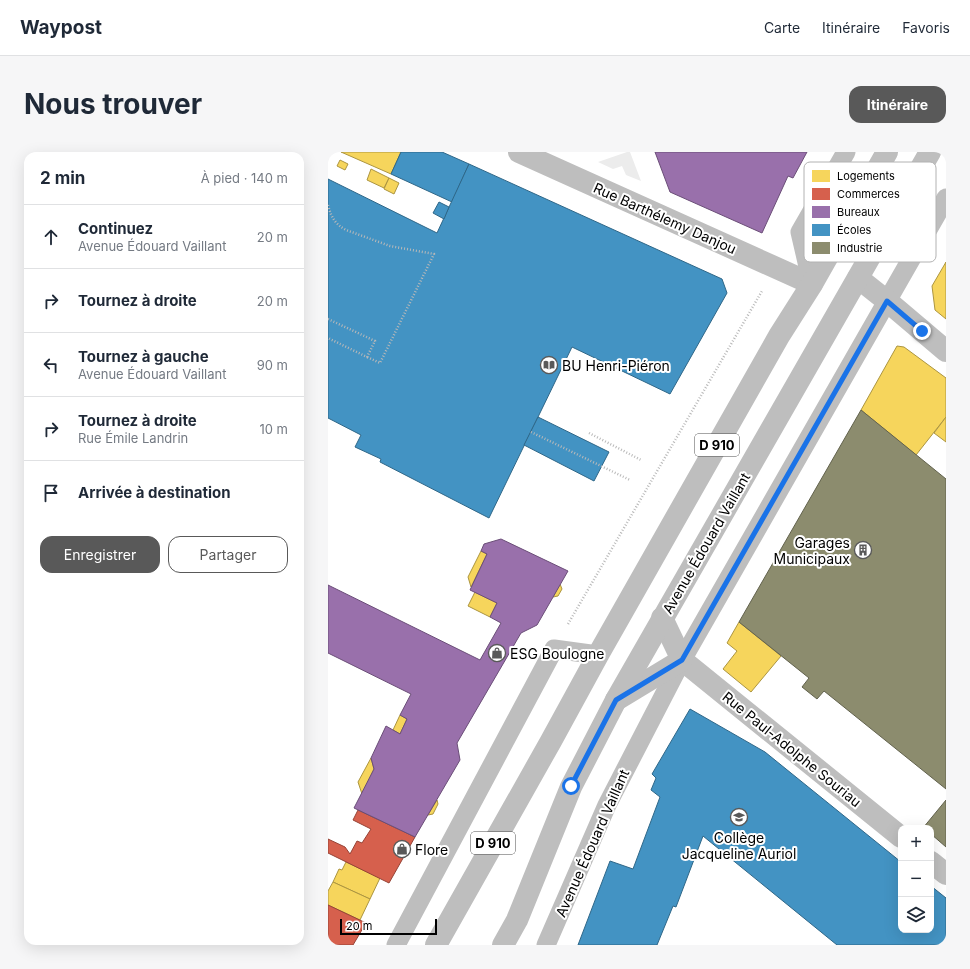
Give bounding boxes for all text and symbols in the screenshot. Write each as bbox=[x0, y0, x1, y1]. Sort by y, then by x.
text: Waypost bbox=[20, 16, 102, 39]
text: Carte bbox=[764, 19, 800, 36]
text: Itinéraire bbox=[822, 19, 880, 36]
text: Favoris bbox=[902, 19, 950, 36]
button: Itinéraire bbox=[849, 86, 946, 123]
text: Nous trouver bbox=[24, 87, 202, 121]
legend bbox=[804, 162, 936, 262]
text: 2 min bbox=[40, 168, 85, 188]
text: Logements bbox=[837, 169, 895, 183]
text: À pied · 140 m bbox=[201, 170, 288, 186]
street label: Rue Barthélemy Danjou bbox=[591, 179, 739, 257]
text: Commerces bbox=[837, 187, 900, 201]
text: Bureaux bbox=[837, 205, 880, 219]
text: Continuez bbox=[78, 219, 153, 238]
text: Écoles bbox=[837, 223, 872, 237]
icon: ahead bbox=[40, 226, 62, 248]
text: 20 m bbox=[257, 229, 288, 245]
text: Avenue Édouard Vaillant bbox=[78, 238, 226, 254]
text: Industrie bbox=[837, 241, 883, 255]
icon: right bbox=[40, 290, 62, 312]
text: Tournez à droite bbox=[78, 291, 197, 310]
text: 20 m bbox=[257, 293, 288, 309]
route end bbox=[913, 322, 931, 340]
text: Tournez à gauche bbox=[78, 347, 209, 366]
icon: left bbox=[40, 354, 62, 376]
library icon: BU Henri-Piéron bbox=[539, 355, 559, 375]
text: 90 m bbox=[257, 357, 288, 373]
place label: BU Henri-Piéron bbox=[562, 357, 670, 374]
text: Avenue Édouard Vaillant bbox=[78, 366, 226, 382]
text: Tournez à droite bbox=[78, 411, 197, 430]
icon: right bbox=[40, 418, 62, 440]
text: 10 m bbox=[259, 421, 288, 437]
text: Rue Émile Landrin bbox=[78, 430, 188, 446]
road number: D 910 bbox=[695, 434, 739, 456]
street label: Avenue Édouard Vaillant bbox=[659, 469, 754, 616]
icon: arrive bbox=[40, 482, 62, 504]
text: Arrivée à destination bbox=[78, 483, 231, 502]
place label: Garages Municipaux bbox=[774, 534, 850, 567]
button: Enregistrer bbox=[40, 536, 160, 573]
button: Partager bbox=[168, 536, 288, 573]
building icon: Garages Municipaux bbox=[853, 540, 873, 560]
shop icon: ESG Boulogne bbox=[487, 643, 507, 663]
place label: ESG Boulogne bbox=[510, 645, 604, 662]
street label: Rue Paul-Adolphe Souriau bbox=[719, 688, 865, 810]
street label: Avenue Édouard Vaillant bbox=[552, 766, 632, 919]
route start bbox=[562, 777, 580, 795]
school or university icon: Collège Jacqueline Auriol bbox=[729, 807, 749, 827]
map controls bbox=[898, 825, 934, 933]
button: + bbox=[898, 825, 934, 861]
place label: Collège Jacqueline Auriol bbox=[682, 829, 796, 862]
road number: D 910 bbox=[471, 832, 515, 854]
shop icon: Flore bbox=[392, 839, 412, 859]
place label: Flore bbox=[415, 841, 448, 858]
button: − bbox=[898, 861, 934, 897]
button: layers bbox=[898, 897, 934, 933]
scale bar bbox=[340, 917, 437, 936]
text: 20 m bbox=[346, 919, 372, 933]

